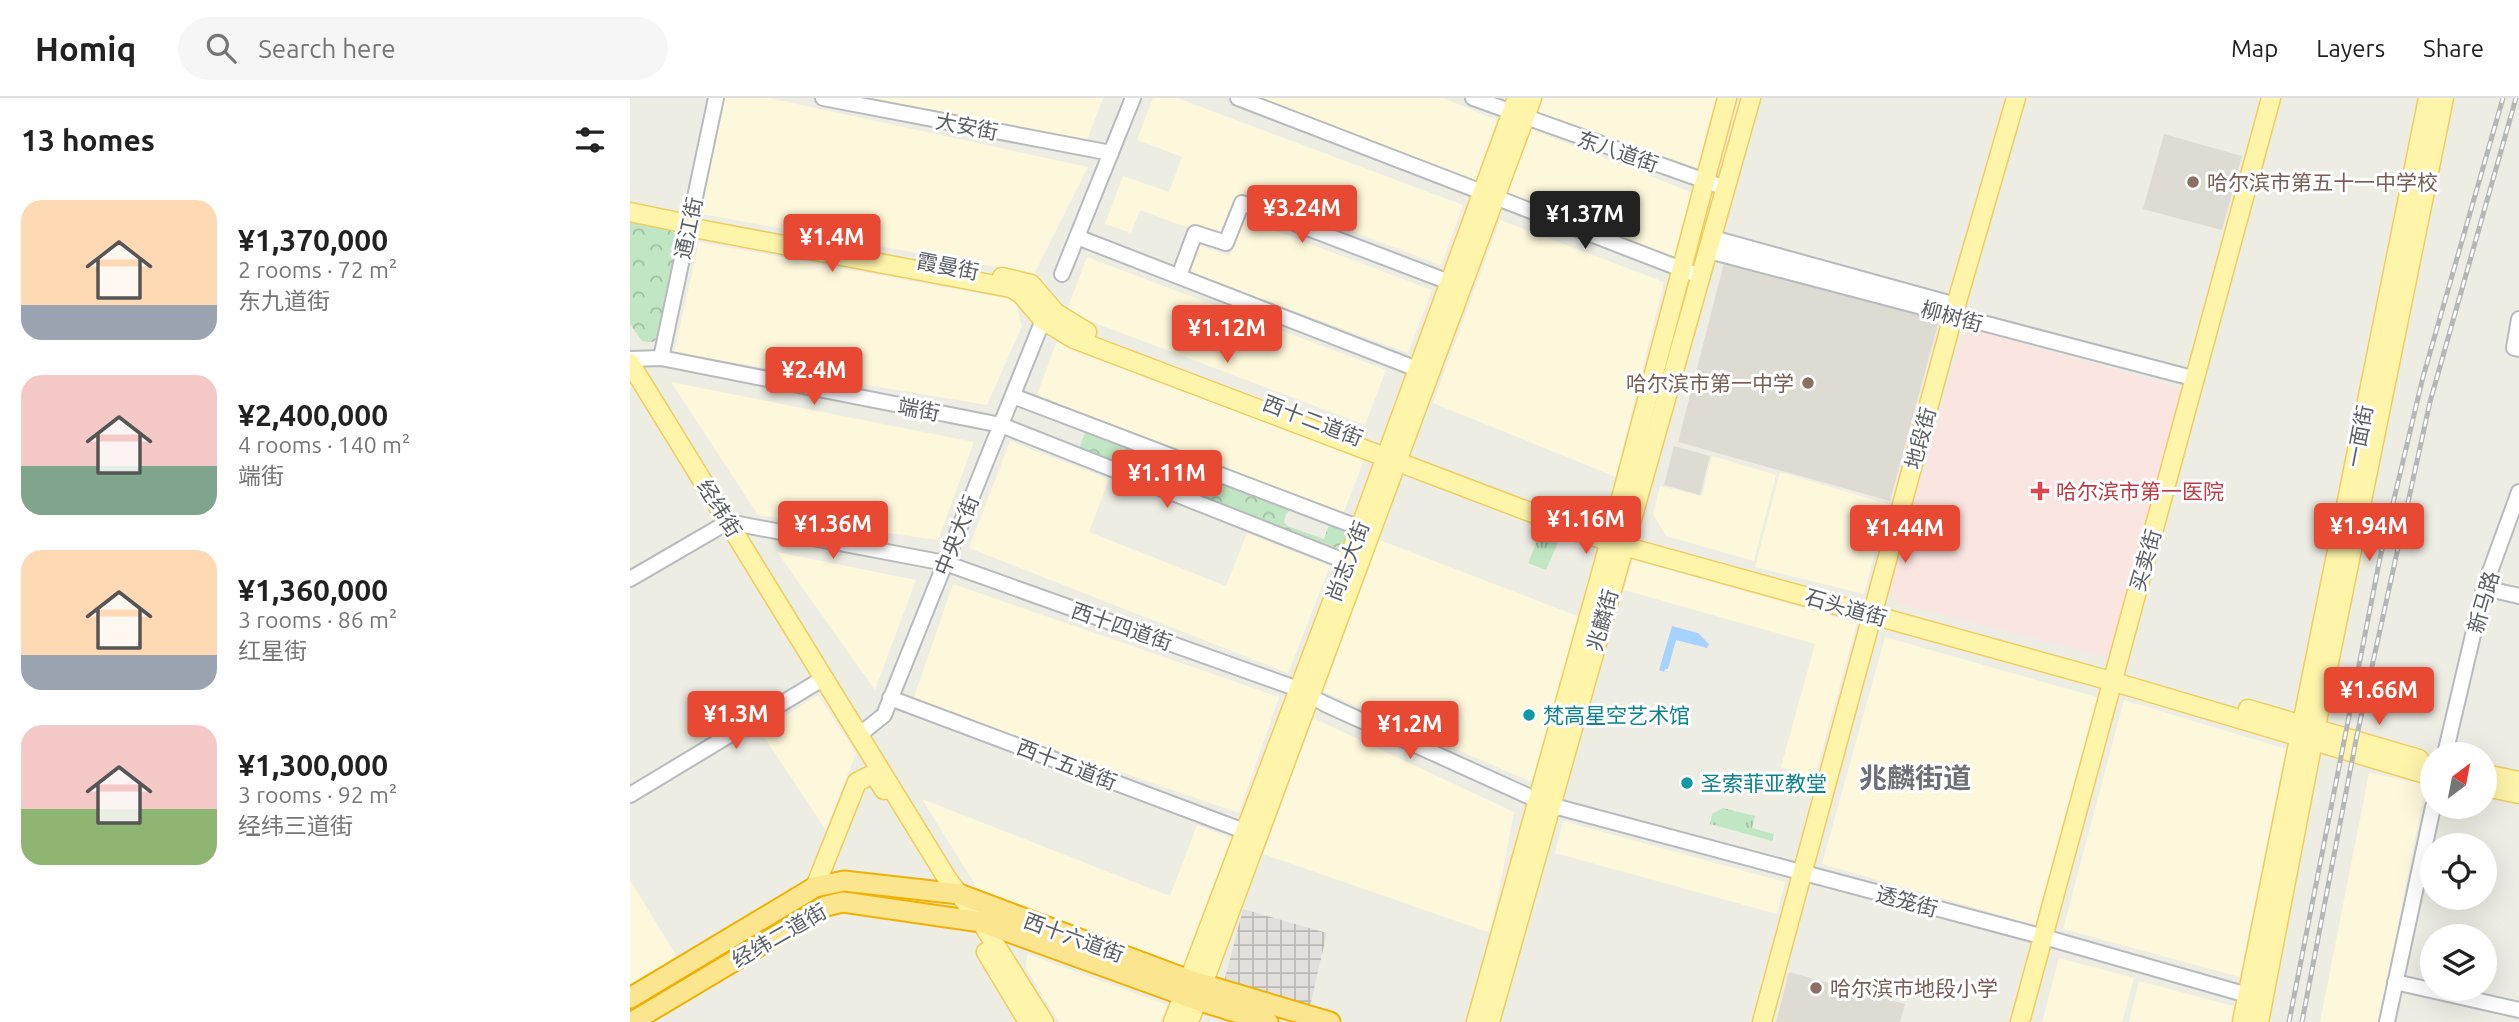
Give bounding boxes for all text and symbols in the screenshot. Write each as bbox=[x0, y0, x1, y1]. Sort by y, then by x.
search box bbox=[178, 17, 668, 80]
icon: search bbox=[202, 29, 240, 67]
text: Homiq bbox=[35, 30, 136, 67]
text: Search here bbox=[258, 34, 396, 63]
text: Map bbox=[2231, 35, 2278, 62]
text: Layers bbox=[2316, 35, 2385, 62]
text: Share bbox=[2423, 35, 2484, 62]
street label: 大安街 bbox=[934, 108, 1000, 144]
icon: filters bbox=[571, 121, 609, 159]
text: 13 homes bbox=[21, 123, 155, 157]
street label: 东八道街 bbox=[1574, 126, 1662, 176]
place label: 哈尔滨市第五十一中学校 bbox=[2207, 170, 2438, 194]
marker: 哈尔滨市第五十一中学校 bbox=[2185, 174, 2201, 190]
pin: ¥3.24M bbox=[1245, 186, 1359, 245]
pin: ¥1.37M bbox=[1528, 192, 1642, 251]
street label: 通江街 bbox=[670, 195, 706, 261]
text: ¥3.24M bbox=[1263, 195, 1341, 220]
text: ¥1.37M bbox=[1546, 201, 1624, 226]
pin: ¥1.4M bbox=[783, 214, 881, 274]
text: ¥1,370,000 bbox=[238, 223, 388, 257]
text: ¥1.4M bbox=[799, 224, 865, 249]
icon: home bbox=[77, 228, 161, 312]
street label: 霞曼街 bbox=[915, 248, 981, 284]
text: 2 rooms · 72 m² bbox=[238, 257, 397, 282]
text: 东九道街 bbox=[238, 288, 330, 313]
street label: 柳树街 bbox=[1918, 296, 1986, 336]
pin: ¥1.12M bbox=[1170, 306, 1284, 365]
text: ¥1.12M bbox=[1188, 315, 1266, 340]
pin: ¥2.4M bbox=[765, 348, 863, 407]
text: ¥2.4M bbox=[781, 357, 847, 382]
place label: 哈尔滨市第一中学 bbox=[1626, 371, 1794, 395]
marker: 哈尔滨市第一中学 bbox=[1800, 375, 1816, 391]
street label: 西十二道街 bbox=[1260, 390, 1366, 450]
street label: 端街 bbox=[896, 393, 942, 425]
text: ¥2,400,000 bbox=[238, 398, 388, 432]
icon: home bbox=[77, 403, 161, 487]
street label: 一面街 bbox=[2341, 403, 2377, 469]
street label: 地段街 bbox=[1900, 404, 1940, 472]
text: 4 rooms · 140 m² bbox=[238, 432, 410, 457]
pin: ¥1.11M bbox=[1110, 450, 1224, 510]
text: ¥1.11M bbox=[1128, 460, 1206, 485]
text: 端街 bbox=[238, 463, 284, 488]
street label: 经纬街 bbox=[693, 475, 747, 541]
place label: 哈尔滨市第一医院 bbox=[2056, 479, 2224, 503]
marker: 哈尔滨市第一医院 bbox=[2030, 481, 2050, 501]
street label: 中央大街 bbox=[929, 492, 983, 578]
pin: ¥1.16M bbox=[1529, 496, 1643, 556]
pin: ¥1.36M bbox=[776, 502, 890, 561]
pin: ¥1.94M bbox=[2312, 504, 2426, 563]
pin: ¥1.44M bbox=[1848, 505, 1962, 565]
text: ¥1.16M bbox=[1547, 506, 1625, 531]
text: ¥1.36M bbox=[794, 511, 872, 536]
text: ¥1.94M bbox=[2330, 513, 2408, 538]
text: ¥1.44M bbox=[1866, 515, 1944, 540]
street label: 尚志大街 bbox=[1321, 517, 1373, 605]
street label: 买卖街 bbox=[2125, 526, 2165, 594]
street label: 新马路 bbox=[2463, 568, 2503, 636]
text: ¥1,360,000 bbox=[238, 573, 388, 607]
icon: home bbox=[77, 578, 161, 662]
street label: 石头道街 bbox=[1802, 584, 1890, 630]
street label: 兆麟街 bbox=[1582, 586, 1622, 654]
street label: 西十四道街 bbox=[1068, 598, 1176, 654]
text: 3 rooms · 86 m² bbox=[238, 607, 397, 632]
text: 红星街 bbox=[238, 638, 307, 663]
pin: ¥1.66M bbox=[2322, 668, 2436, 727]
text: ¥1.66M bbox=[2340, 677, 2418, 702]
pin: ¥1.3M bbox=[687, 692, 785, 751]
text: ¥1.3M bbox=[703, 701, 769, 726]
pin: ¥1.2M bbox=[1361, 702, 1459, 761]
place label: 梵高星空艺术馆 bbox=[1543, 703, 1690, 727]
marker: 梵高星空艺术馆 bbox=[1521, 707, 1537, 723]
text: ¥1.2M bbox=[1377, 711, 1443, 736]
street label: 西十五道街 bbox=[1014, 734, 1120, 794]
north arrow bbox=[2420, 742, 2497, 819]
map controls bbox=[2420, 742, 2497, 1001]
text: ¥1,300,000 bbox=[238, 748, 388, 782]
icon: home bbox=[77, 753, 161, 837]
district label: 兆麟街道 bbox=[1859, 762, 1971, 793]
place label: 圣索菲亚教堂 bbox=[1701, 771, 1827, 795]
marker: 圣索菲亚教堂 bbox=[1679, 775, 1695, 791]
text: 3 rooms · 92 m² bbox=[238, 782, 397, 807]
text: 经纬三道街 bbox=[238, 813, 353, 838]
button: locate bbox=[2420, 833, 2497, 910]
street label: 透笼街 bbox=[1873, 881, 1941, 921]
street label: 经纬二道街 bbox=[728, 898, 830, 972]
street label: 西十六道街 bbox=[1021, 908, 1127, 966]
button: layers bbox=[2420, 924, 2497, 1001]
place label: 哈尔滨市地段小学 bbox=[1830, 976, 1998, 1000]
marker: 哈尔滨市地段小学 bbox=[1808, 980, 1824, 996]

